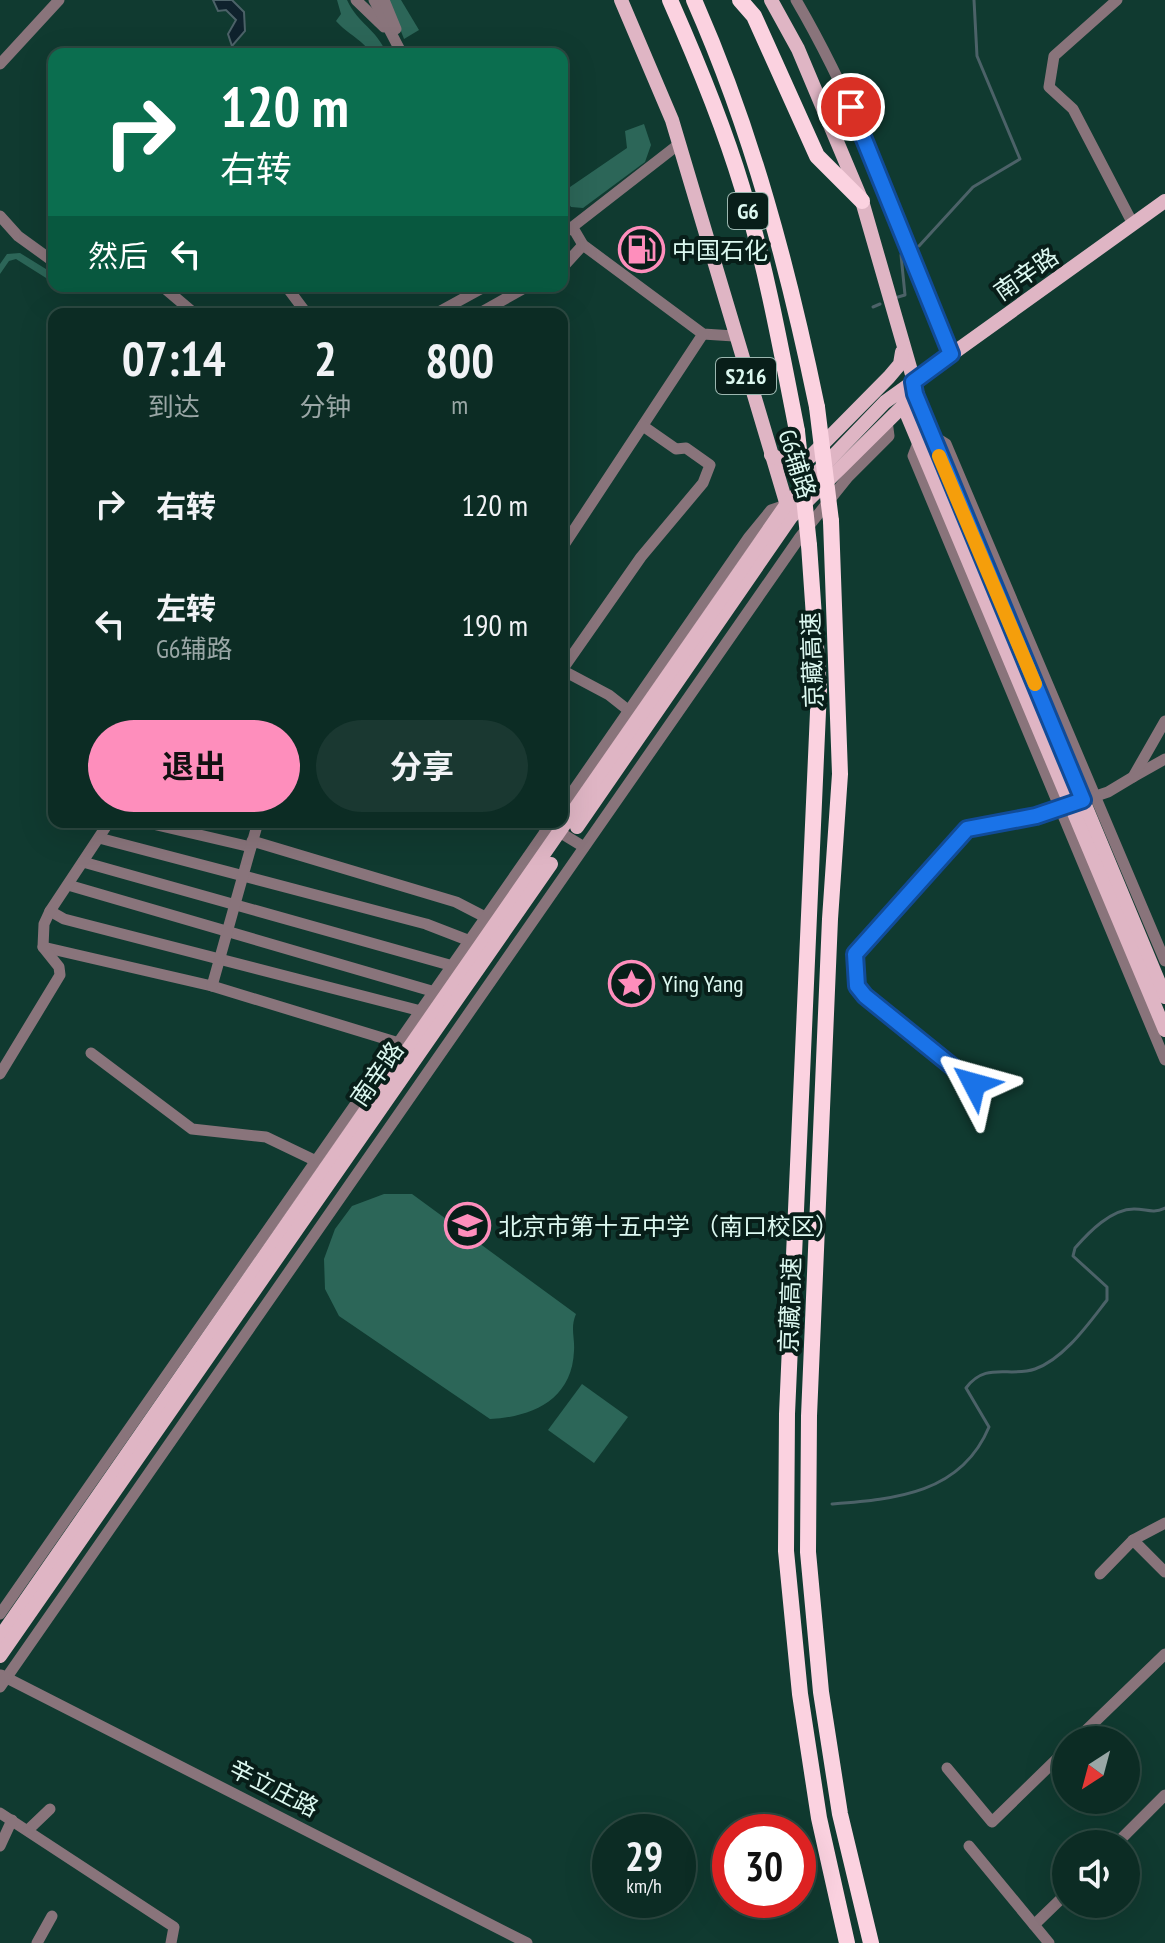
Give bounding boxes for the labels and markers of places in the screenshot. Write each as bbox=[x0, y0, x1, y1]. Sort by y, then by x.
pin bbox=[817, 73, 885, 141]
fuel station icon: 中国石化 bbox=[617, 226, 665, 274]
place label: 中国石化 bbox=[672, 235, 768, 266]
place icon: Ying Yang bbox=[607, 959, 655, 1007]
place label: Ying Yang bbox=[662, 968, 744, 999]
school or university icon: 北京市第十五中学 （南口校区） bbox=[443, 1202, 491, 1250]
place label: 北京市第十五中学 （南口校区） bbox=[498, 1211, 839, 1242]

